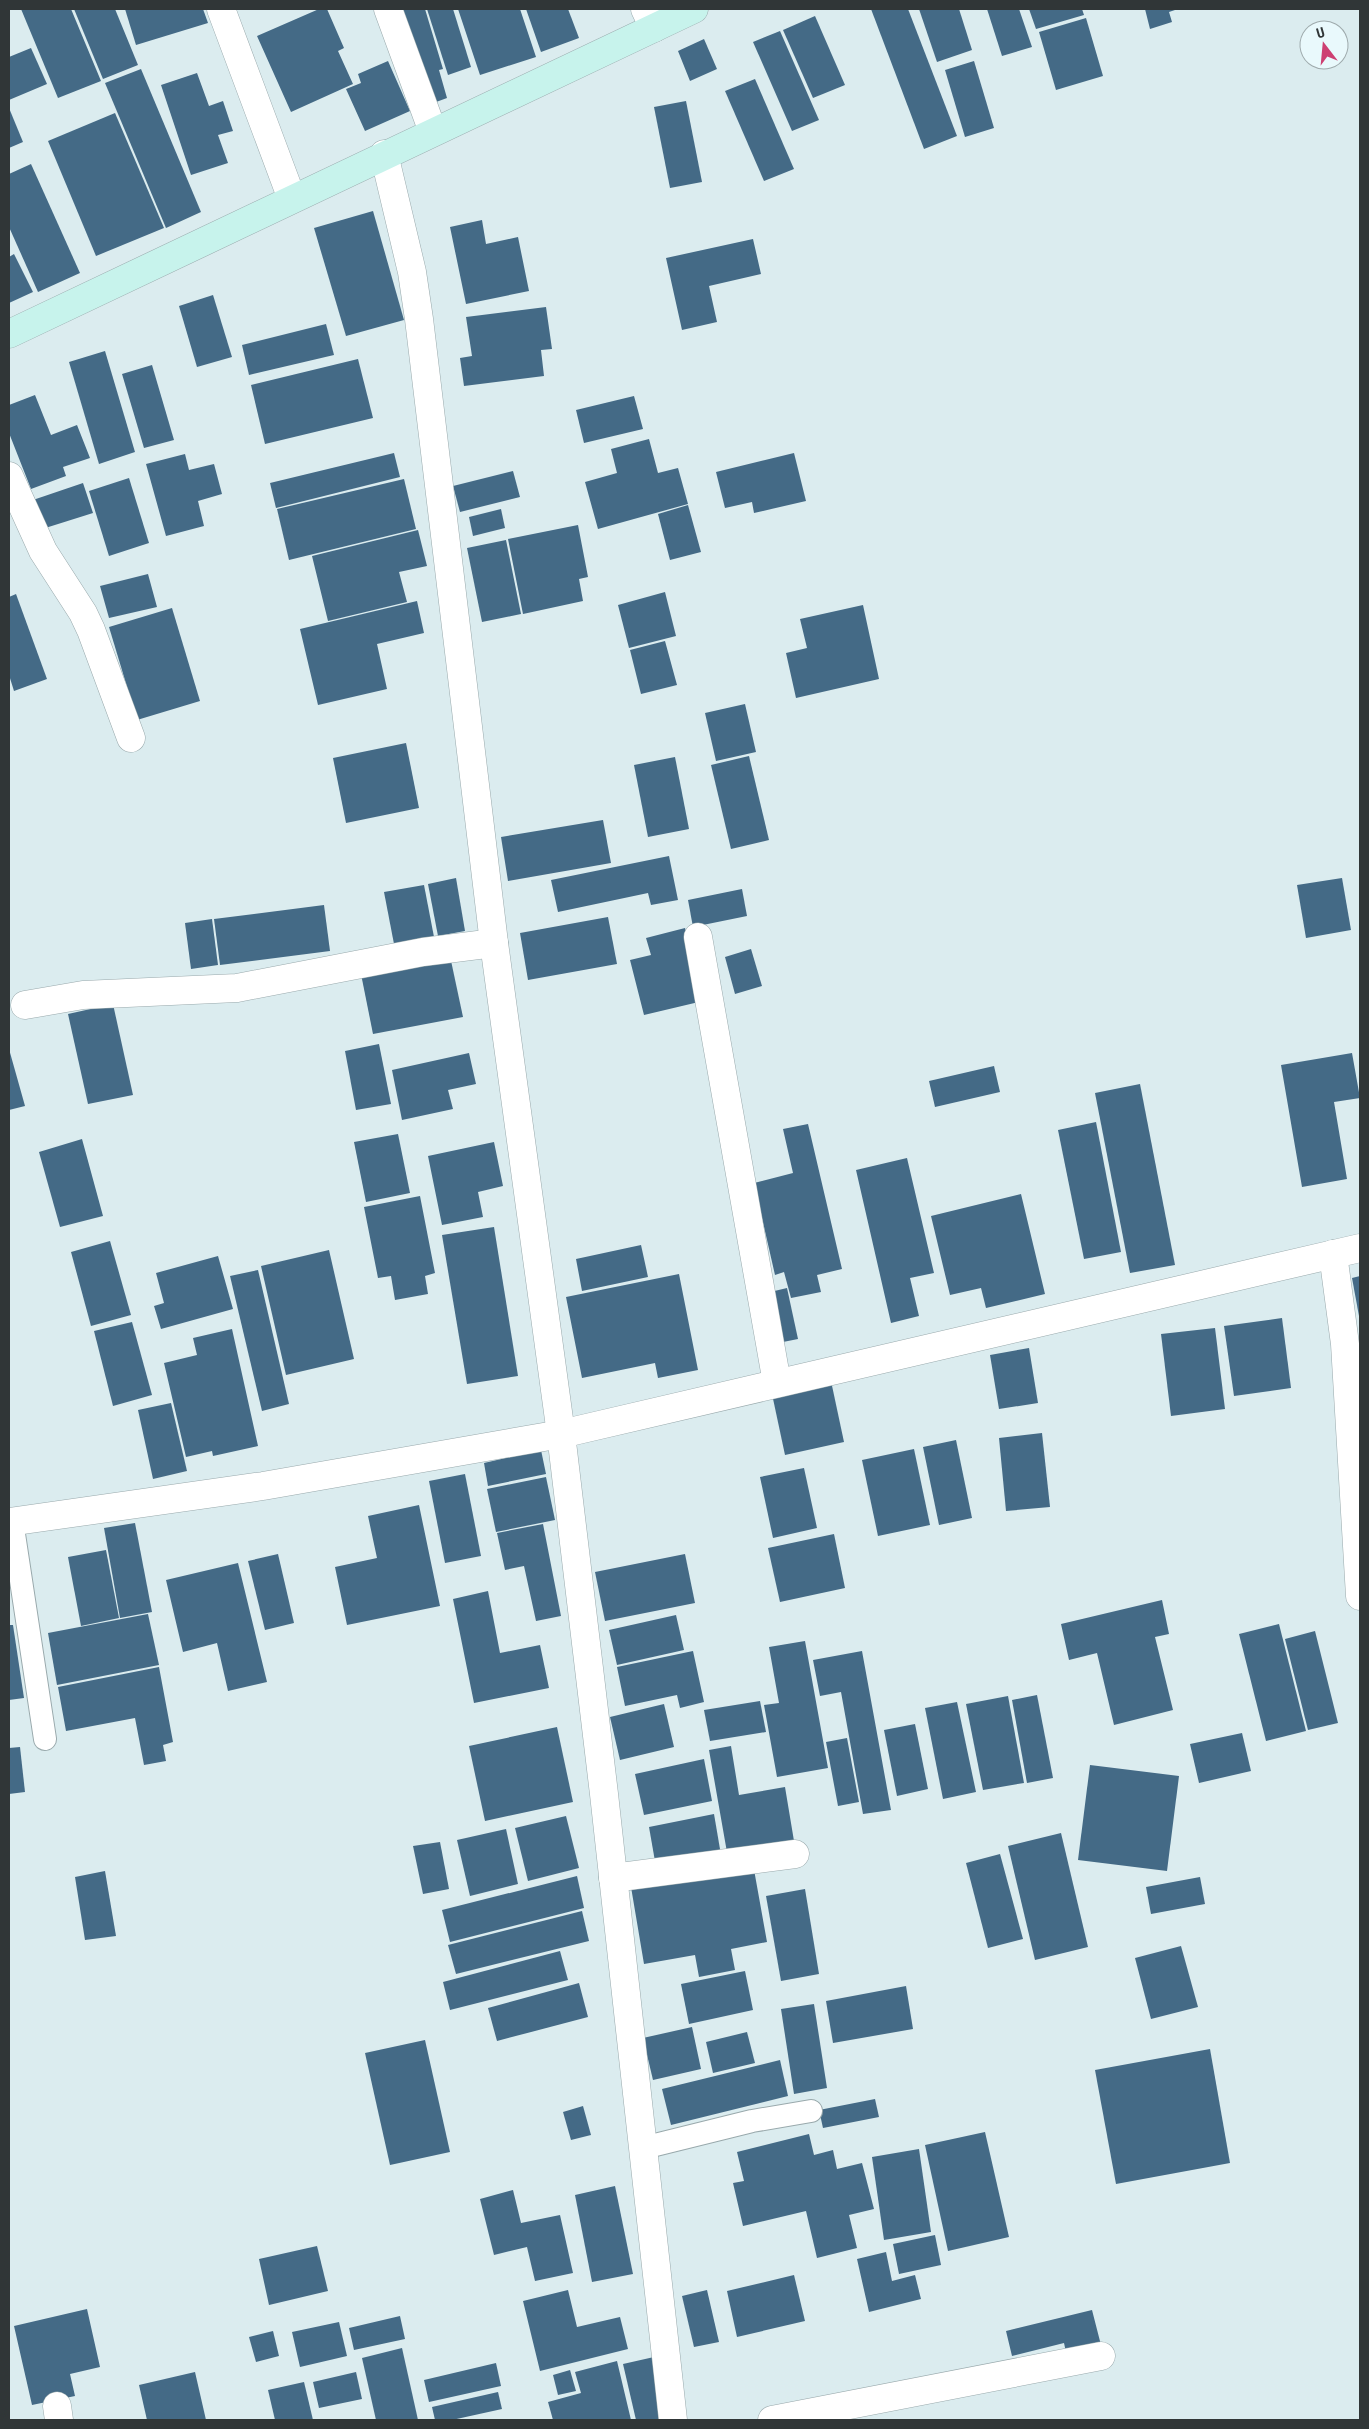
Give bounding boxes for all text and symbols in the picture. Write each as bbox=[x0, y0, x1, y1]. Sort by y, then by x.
north arrow bbox=[1299, 20, 1349, 70]
text: U bbox=[1314, 24, 1326, 41]

